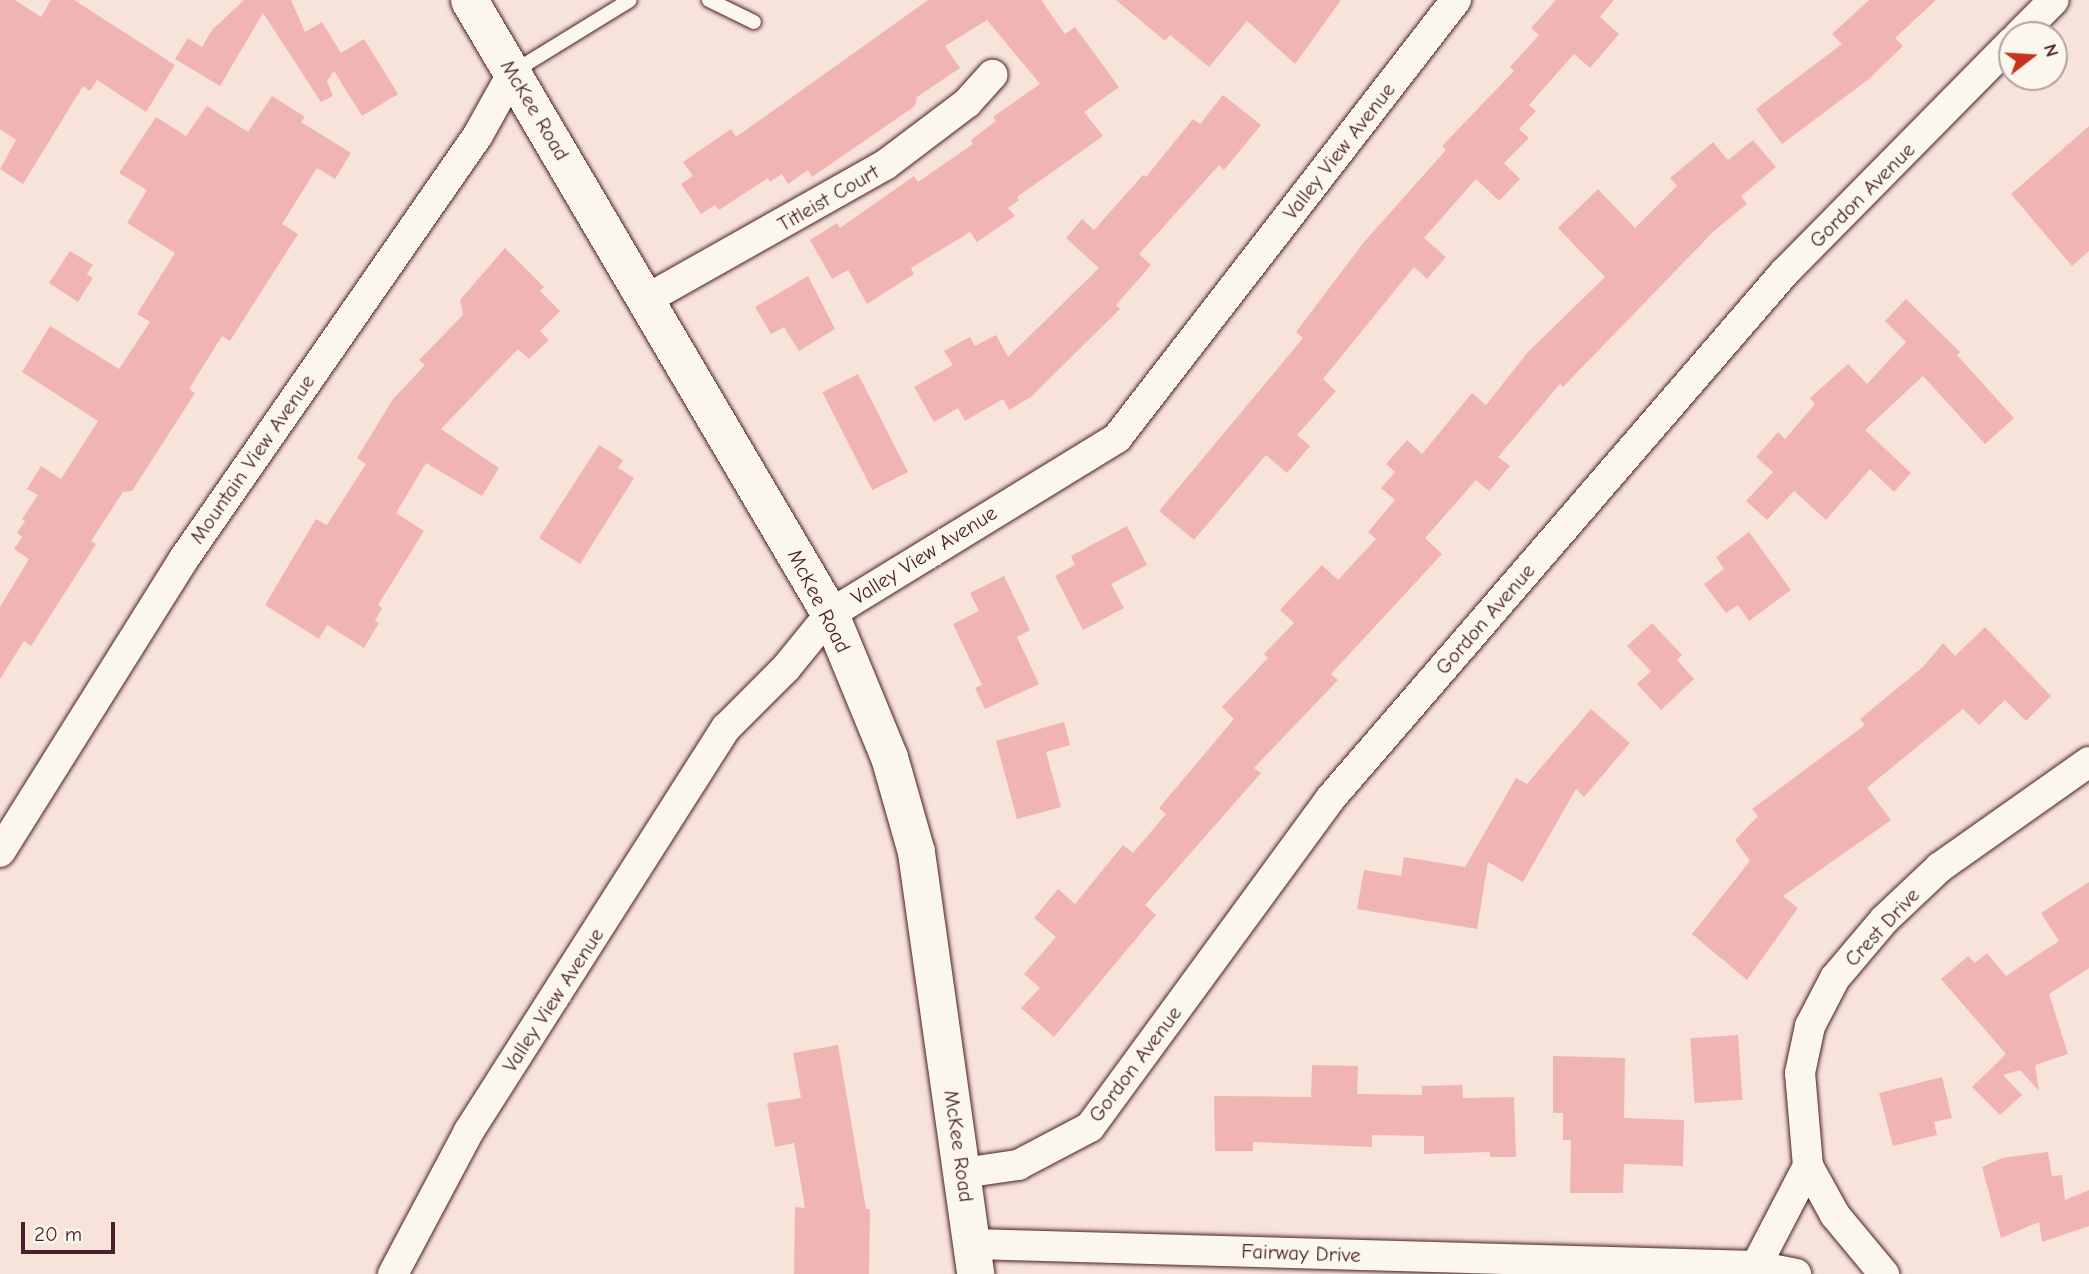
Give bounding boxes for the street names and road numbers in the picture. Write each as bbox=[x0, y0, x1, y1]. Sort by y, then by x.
street label: McKee Road bbox=[495, 55, 575, 165]
street label: Valley View Avenue bbox=[1278, 77, 1400, 225]
street label: Gordon Avenue bbox=[1804, 137, 1920, 253]
street label: Titleist Court bbox=[773, 159, 883, 237]
street label: Mountain View Avenue bbox=[184, 370, 320, 548]
street label: Valley View Avenue bbox=[846, 500, 1002, 610]
street label: McKee Road bbox=[782, 545, 856, 657]
street label: Gordon Avenue bbox=[1430, 558, 1540, 680]
street label: Crest Drive bbox=[1839, 882, 1925, 972]
street label: Valley View Avenue bbox=[497, 923, 609, 1077]
street label: Gordon Avenue bbox=[1083, 1001, 1187, 1127]
street label: McKee Road bbox=[939, 1088, 979, 1204]
street label: Fairway Drive bbox=[1241, 1238, 1361, 1268]

